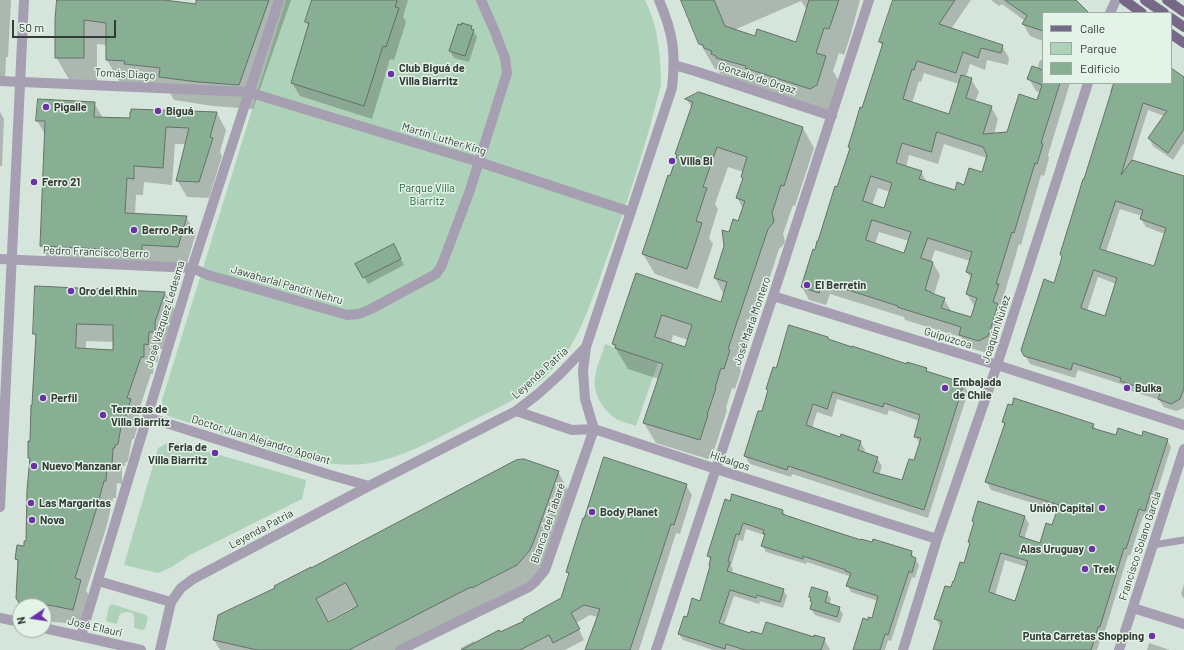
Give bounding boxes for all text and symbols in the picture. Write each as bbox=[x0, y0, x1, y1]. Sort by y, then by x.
scale bar bbox=[14, 12, 118, 38]
legend bbox=[1042, 12, 1172, 84]
text: 50 m bbox=[19, 20, 44, 34]
text: Calle bbox=[1080, 21, 1105, 35]
text: Parque bbox=[1080, 41, 1117, 55]
street label: Gonzalo de Orgaz bbox=[716, 59, 798, 97]
place label: Club Biguá de Villa Biarritz bbox=[399, 61, 465, 87]
text: Edificio bbox=[1080, 61, 1120, 75]
street label: Tomás Diago bbox=[94, 66, 156, 82]
marker: Club Biguá de Villa Biarritz bbox=[386, 69, 396, 79]
place label: Pigalle bbox=[54, 100, 87, 114]
marker: Pigalle bbox=[41, 102, 51, 112]
place label: Biguá bbox=[166, 104, 194, 118]
marker: Biguá bbox=[153, 106, 163, 116]
street label: Martín Luther King bbox=[400, 120, 488, 158]
place label: Villa Bi bbox=[680, 154, 713, 168]
marker: Villa Bi bbox=[667, 156, 677, 166]
place label: Ferro 21 bbox=[42, 175, 80, 189]
marker: Ferro 21 bbox=[29, 177, 39, 187]
park label: Parque Villa Biarritz bbox=[399, 181, 455, 207]
place label: Berro Park bbox=[142, 223, 194, 237]
marker: Berro Park bbox=[129, 225, 139, 235]
street label: Pedro Francisco Berro bbox=[43, 244, 149, 260]
street label: José Vázquez Ledesma bbox=[142, 259, 188, 369]
street label: Jawaharlal Pandit Nehru bbox=[229, 263, 345, 307]
street label: José María Montero bbox=[731, 275, 773, 367]
place label: El Berretin bbox=[815, 278, 866, 292]
marker: El Berretin bbox=[802, 280, 812, 290]
place label: Oro del Rhin bbox=[79, 284, 137, 298]
marker: Oro del Rhin bbox=[66, 286, 76, 296]
street label: Joaquín Núñez bbox=[979, 293, 1013, 365]
street label: Guipúzcoa bbox=[922, 324, 974, 352]
street label: Leyenda Patria bbox=[509, 344, 571, 402]
place label: Embajada de Chile bbox=[953, 375, 1001, 401]
place label: Bulka bbox=[1135, 381, 1162, 395]
marker: Embajada de Chile bbox=[940, 383, 950, 393]
marker: Bulka bbox=[1122, 383, 1132, 393]
place label: Perfil bbox=[51, 391, 77, 405]
marker: Perfil bbox=[38, 393, 48, 403]
place label: Terrazas de Villa Biarritz bbox=[111, 402, 170, 428]
marker: Terrazas de Villa Biarritz bbox=[98, 410, 108, 420]
street label: Doctor Juan Alejandro Apolant bbox=[190, 413, 332, 467]
place label: Feria de Villa Biarritz bbox=[148, 440, 207, 466]
marker: Feria de Villa Biarritz bbox=[210, 448, 220, 458]
street label: Hidalgos bbox=[708, 448, 752, 474]
place label: Nuevo Manzanar bbox=[42, 459, 121, 473]
marker: Nuevo Manzanar bbox=[29, 461, 39, 471]
street label: Blanca del Tabaré bbox=[528, 481, 568, 565]
street label: Francisco Solano García bbox=[1116, 490, 1164, 602]
place label: Las Margaritas bbox=[39, 496, 111, 510]
marker: Las Margaritas bbox=[26, 498, 36, 508]
place label: Unión Capital bbox=[1030, 501, 1094, 515]
marker: Unión Capital bbox=[1097, 503, 1107, 513]
place label: Body Planet bbox=[600, 505, 658, 519]
street label: Leyenda Patria bbox=[227, 507, 295, 551]
marker: Body Planet bbox=[587, 507, 597, 517]
place label: Nova bbox=[40, 513, 64, 527]
marker: Nova bbox=[27, 515, 37, 525]
place label: Alas Uruguay bbox=[1020, 542, 1084, 556]
marker: Alas Uruguay bbox=[1087, 544, 1097, 554]
place label: Trek bbox=[1093, 562, 1115, 576]
marker: Trek bbox=[1080, 564, 1090, 574]
north arrow bbox=[12, 598, 52, 638]
street label: José Ellauri bbox=[66, 614, 124, 640]
text: N bbox=[14, 616, 28, 626]
place label: Punta Carretas Shopping bbox=[1023, 629, 1144, 643]
marker: Punta Carretas Shopping bbox=[1147, 631, 1157, 641]

